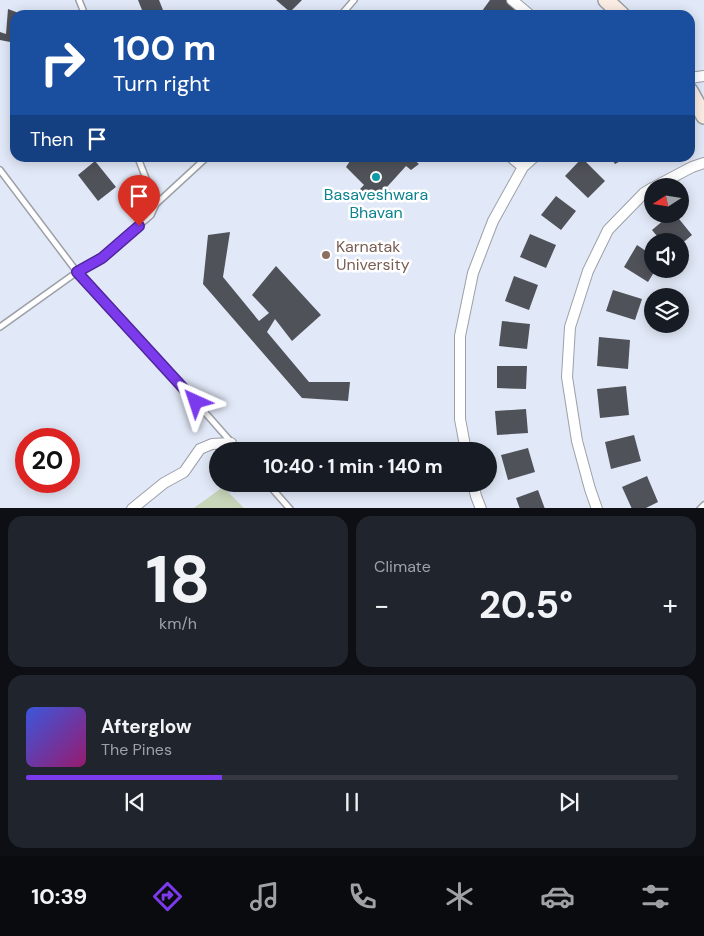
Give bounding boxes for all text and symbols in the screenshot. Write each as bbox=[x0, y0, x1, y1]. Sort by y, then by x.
text: 100 m bbox=[113, 25, 216, 71]
icon: right bbox=[30, 30, 95, 95]
text: Turn right bbox=[113, 69, 210, 98]
icon: arrive bbox=[83, 125, 111, 153]
text: Then bbox=[30, 127, 73, 152]
marker: Basaveshwara Bhavan bbox=[370, 171, 382, 183]
pin bbox=[118, 175, 160, 226]
north arrow bbox=[644, 178, 689, 222]
map controls bbox=[644, 178, 689, 333]
icon: arrive bbox=[125, 182, 153, 210]
place label: Basaveshwara Bhavan bbox=[324, 184, 428, 223]
button: sound bbox=[644, 233, 689, 278]
place label: Karnatak University bbox=[336, 236, 410, 275]
marker: Karnatak University bbox=[320, 249, 332, 261]
button: layers bbox=[644, 288, 689, 333]
position arrow bbox=[169, 375, 221, 427]
speed limit sign: 20 bbox=[15, 428, 80, 493]
text: 10:40 · 1 min · 140 m bbox=[263, 454, 443, 479]
text: 18 bbox=[146, 538, 210, 622]
text: Climate bbox=[374, 556, 431, 577]
text: 20.5° bbox=[479, 580, 573, 630]
text: − bbox=[374, 587, 389, 624]
text: + bbox=[663, 587, 678, 624]
text: km/h bbox=[159, 613, 197, 634]
text: Afterglow bbox=[101, 714, 192, 739]
text: The Pines bbox=[101, 739, 172, 760]
icon: previous bbox=[121, 788, 149, 816]
icon: pause bbox=[338, 788, 366, 816]
icon: next bbox=[555, 788, 583, 816]
icon: directions bbox=[150, 879, 185, 914]
icon: music bbox=[247, 879, 282, 914]
icon: phone bbox=[345, 879, 380, 914]
icon: climate bbox=[442, 879, 477, 914]
icon: car bbox=[540, 879, 575, 914]
icon: filters bbox=[638, 879, 673, 914]
text: 10:39 bbox=[31, 882, 87, 911]

